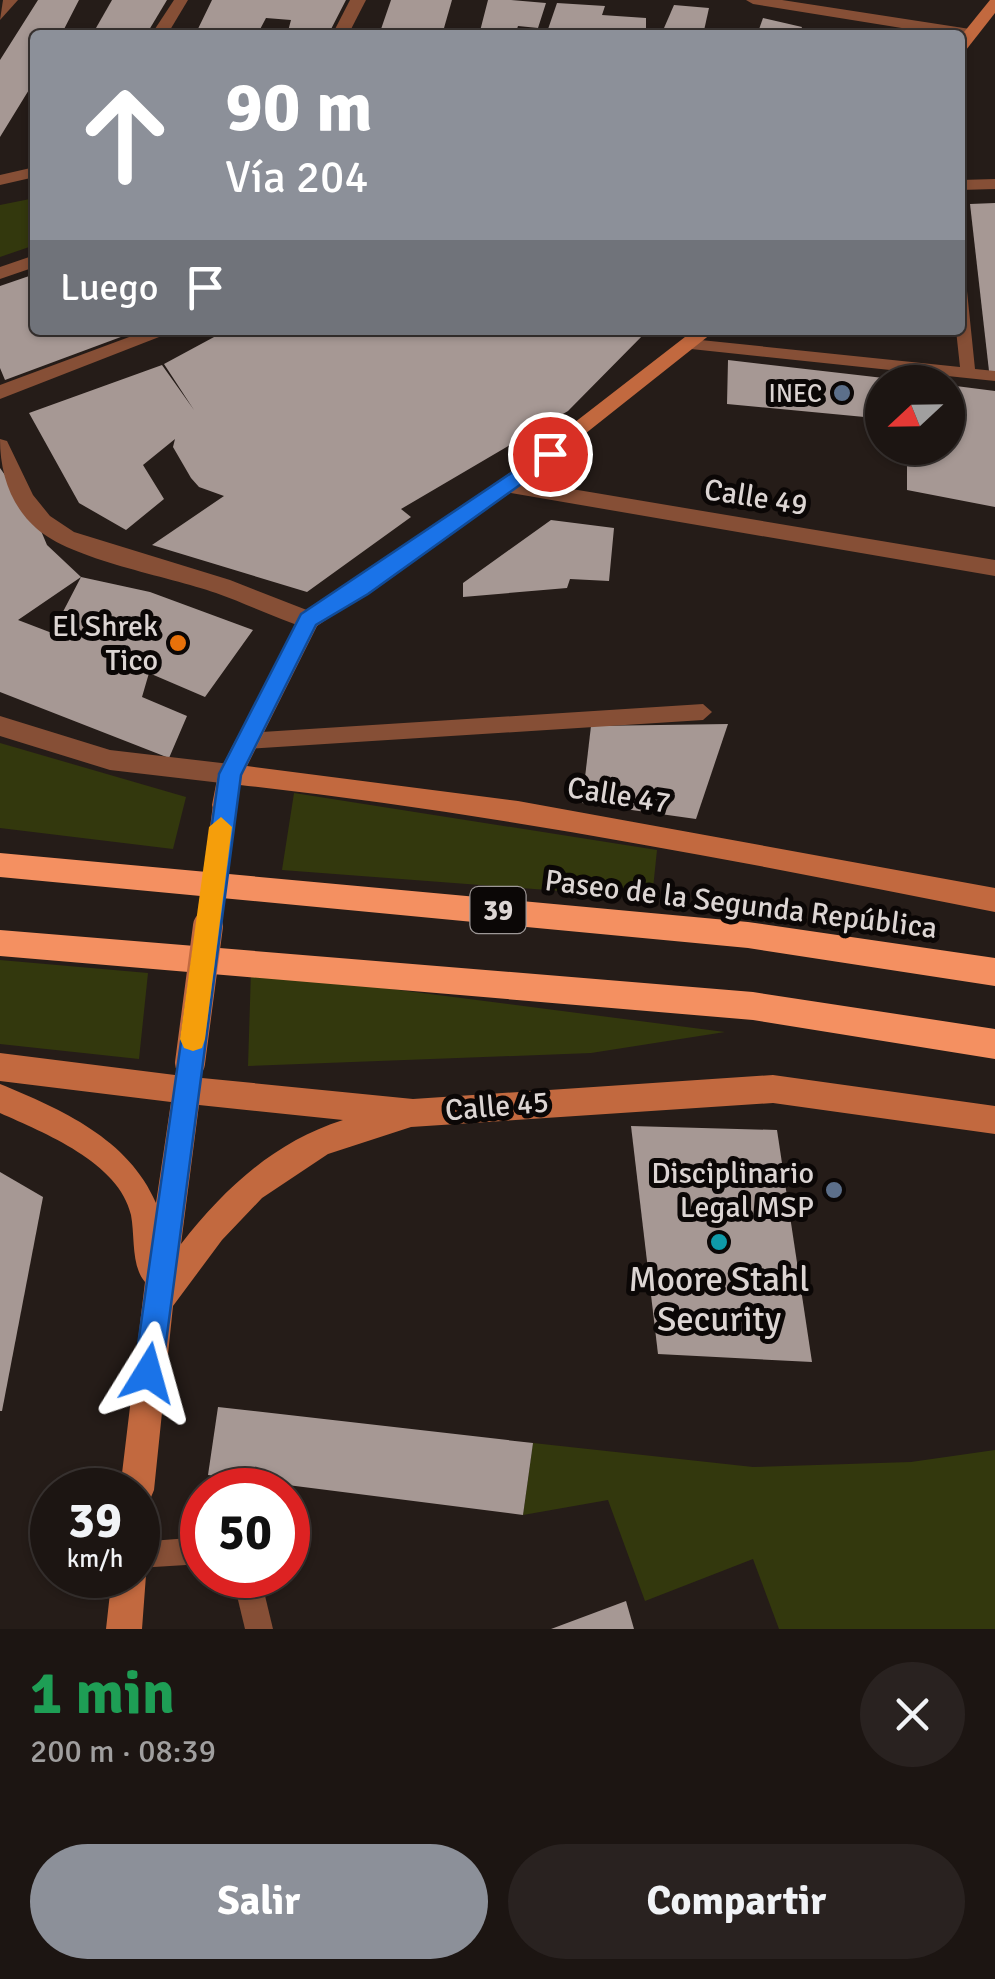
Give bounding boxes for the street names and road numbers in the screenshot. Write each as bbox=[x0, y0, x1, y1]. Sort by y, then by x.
street label: Calle 49 bbox=[702, 471, 810, 524]
street label: Calle 47 bbox=[565, 769, 673, 822]
street label: Paseo de la Segunda República bbox=[543, 862, 939, 947]
road number: 39 bbox=[470, 887, 526, 933]
street label: Calle 45 bbox=[444, 1084, 551, 1129]

